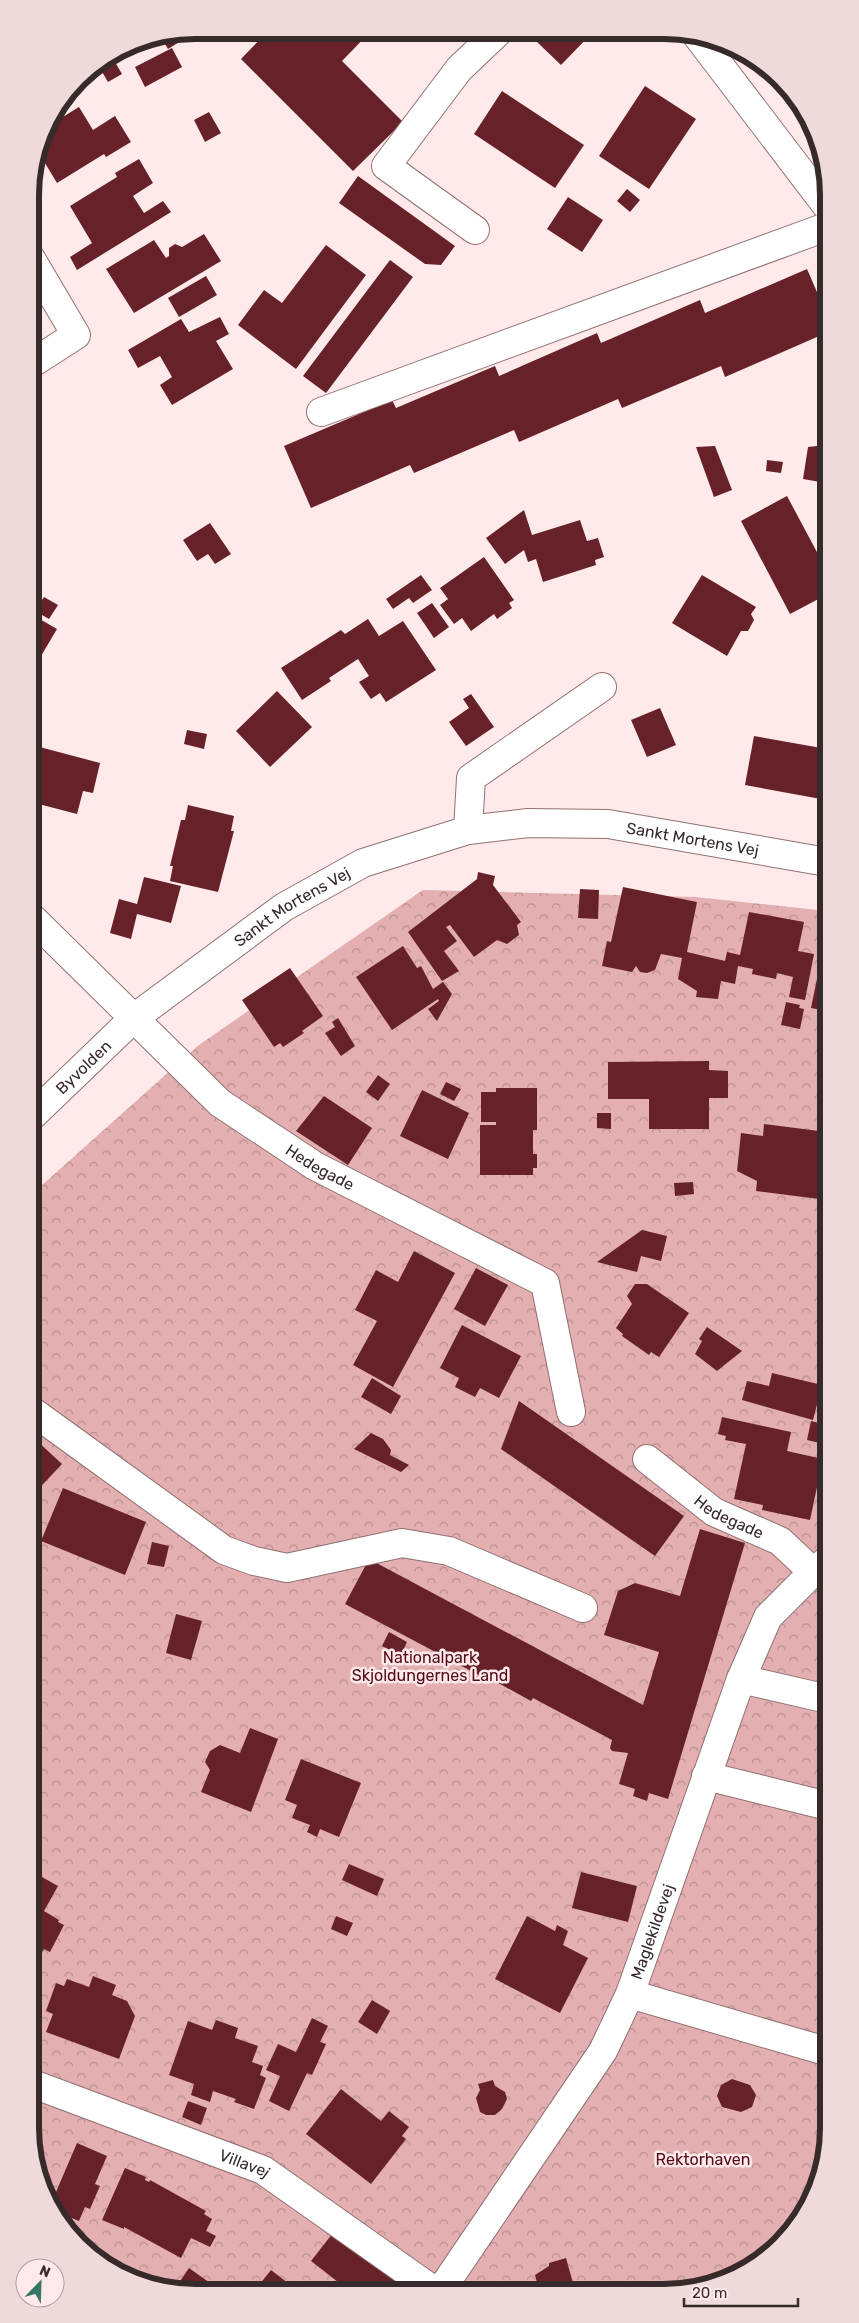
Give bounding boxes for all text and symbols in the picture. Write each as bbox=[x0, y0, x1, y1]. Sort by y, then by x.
street label: Sankt Mortens Vej bbox=[625, 818, 761, 860]
street label: Sankt Mortens Vej bbox=[230, 863, 353, 950]
street label: Byvolden bbox=[52, 1036, 115, 1098]
street label: Hedegade bbox=[282, 1140, 357, 1194]
street label: Hedegade bbox=[691, 1491, 767, 1542]
park label: Nationalpark Skjoldungernes Land bbox=[352, 1648, 508, 1685]
street label: Maglekildevej bbox=[626, 1881, 678, 1982]
street label: Villavej bbox=[217, 2145, 274, 2182]
park label: Rektorhaven bbox=[656, 2150, 750, 2169]
north arrow bbox=[15, 2258, 65, 2308]
text: N bbox=[37, 2262, 53, 2281]
scale bar bbox=[684, 2276, 798, 2308]
text: 20 m bbox=[692, 2284, 727, 2302]

